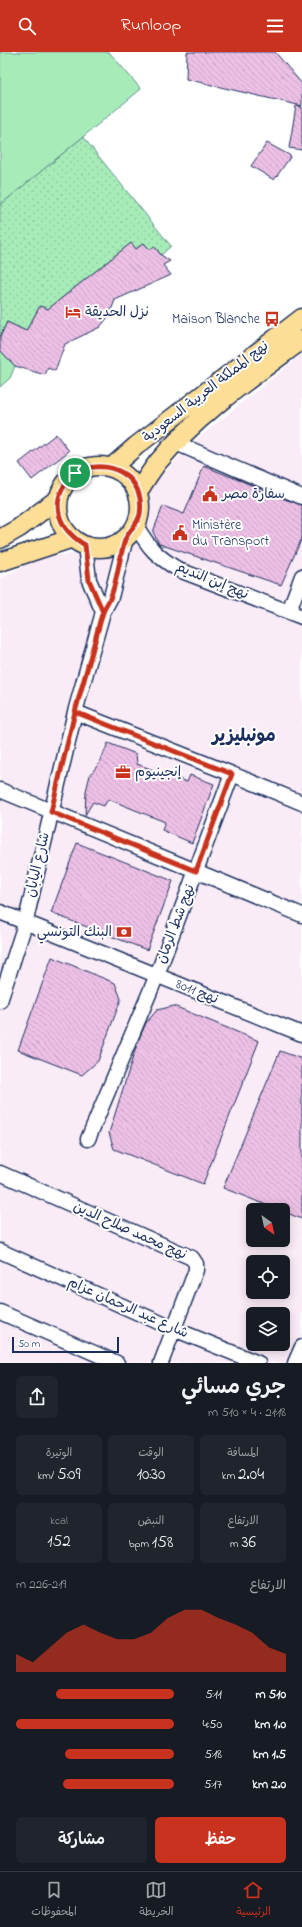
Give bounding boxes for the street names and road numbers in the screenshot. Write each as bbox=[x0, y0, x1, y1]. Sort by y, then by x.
street label: نهج المملكة العربية السعودية bbox=[138, 336, 274, 448]
street label: نهج إبن النديم bbox=[172, 557, 252, 605]
street label: شارع اليابان bbox=[20, 830, 56, 900]
street label: نهج شط الرمان bbox=[151, 881, 201, 967]
street label: نهج 8011 bbox=[172, 974, 222, 1010]
street label: نهج محمد صلاح الدين bbox=[70, 1196, 190, 1266]
street label: شارع عبد الرحمان عزام bbox=[64, 1272, 192, 1344]

